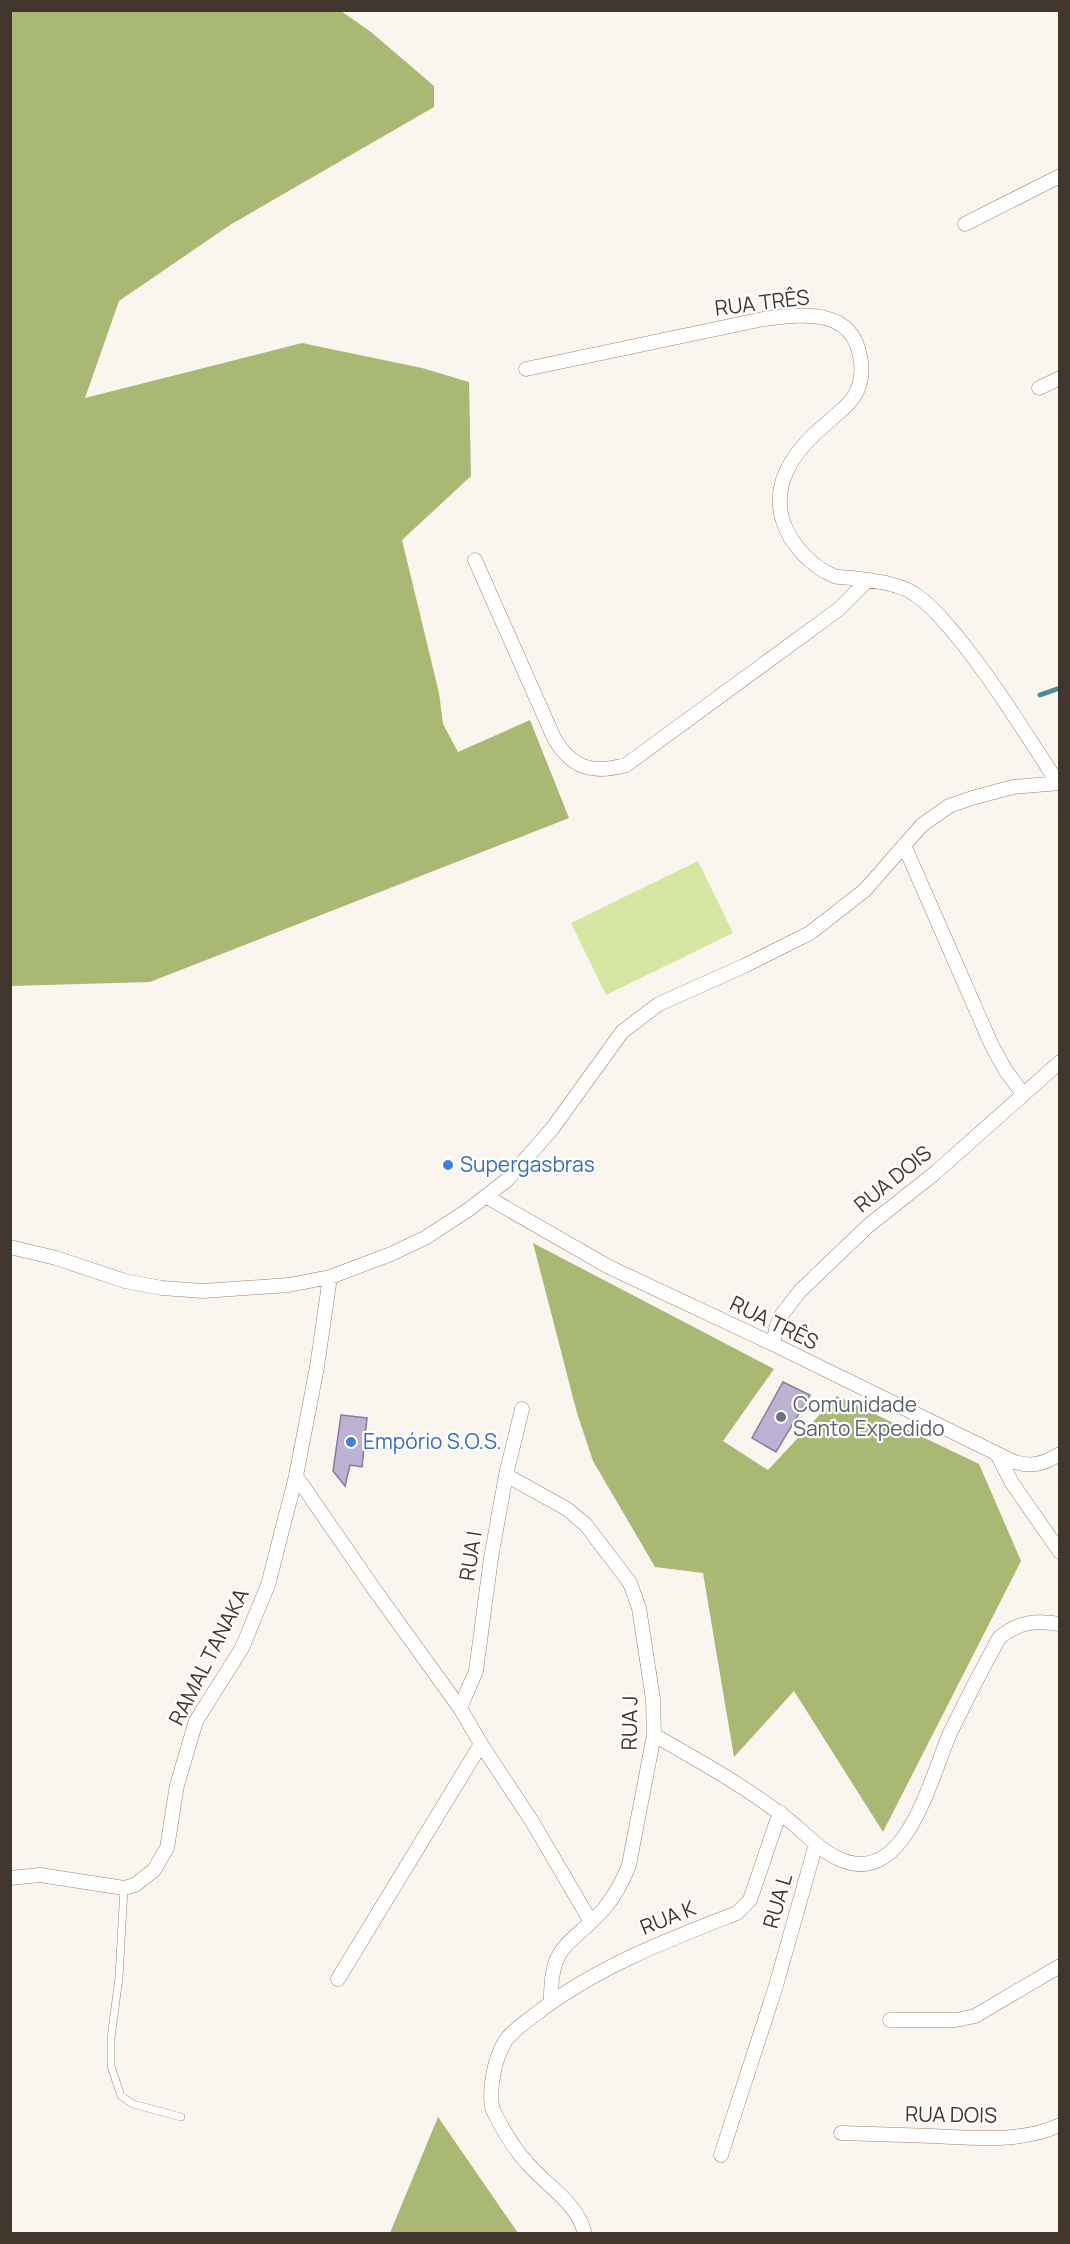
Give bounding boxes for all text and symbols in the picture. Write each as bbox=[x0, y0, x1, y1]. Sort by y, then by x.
street label: RUA TRÊS bbox=[713, 282, 811, 322]
street label: RUA DOIS bbox=[848, 1138, 937, 1218]
place label: Supergasbras bbox=[460, 1150, 595, 1178]
marker: Supergasbras bbox=[441, 1158, 455, 1172]
street label: RUA TRÊS bbox=[726, 1289, 823, 1356]
place label: Comunidade Santo Expedido bbox=[793, 1390, 945, 1442]
marker: Comunidade Santo Expedido bbox=[774, 1410, 788, 1424]
place label: Empório S.O.S. bbox=[363, 1427, 502, 1455]
marker: Empório S.O.S. bbox=[344, 1435, 358, 1449]
street label: RUA I bbox=[452, 1529, 488, 1583]
street label: RAMAL TANAKA bbox=[162, 1583, 255, 1730]
street label: RUA J bbox=[615, 1695, 643, 1751]
street label: RUA L bbox=[756, 1870, 798, 1931]
street label: RUA K bbox=[636, 1893, 700, 1941]
street label: RUA DOIS bbox=[905, 2099, 997, 2129]

